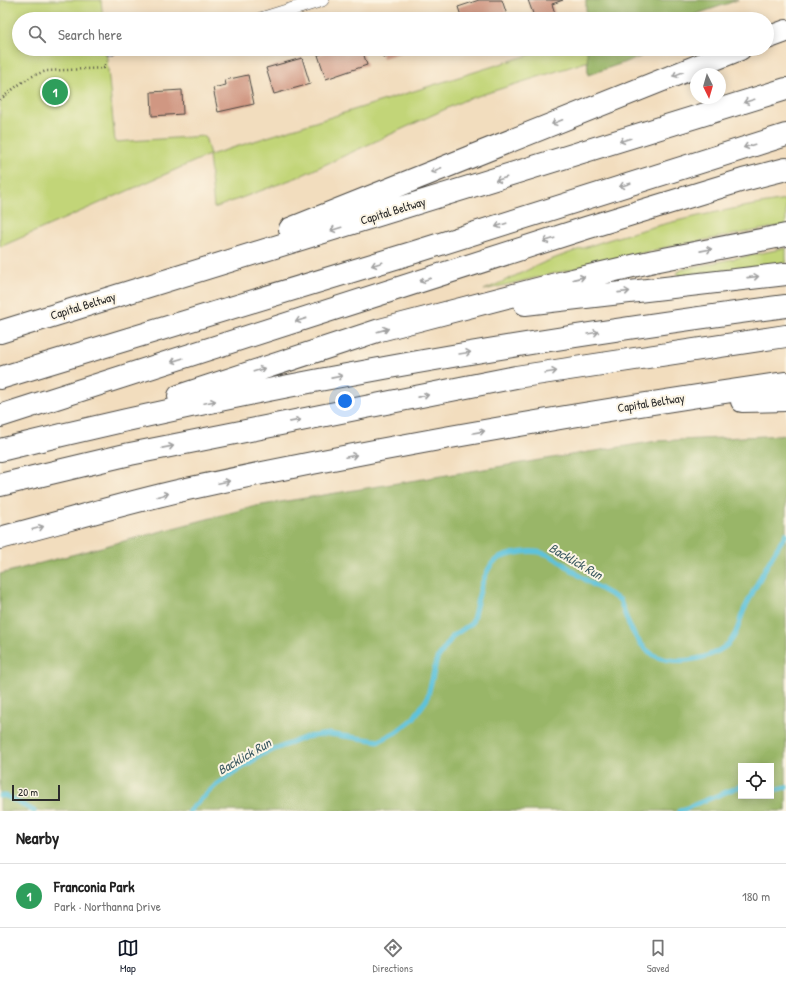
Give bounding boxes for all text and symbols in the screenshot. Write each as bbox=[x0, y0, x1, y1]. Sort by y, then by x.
search box bbox=[12, 12, 774, 56]
icon: search bbox=[26, 23, 48, 45]
text: Search here bbox=[58, 24, 122, 45]
north arrow bbox=[690, 68, 726, 104]
one-way arrow bbox=[672, 70, 684, 78]
pin: 1 bbox=[42, 77, 68, 107]
one-way arrow bbox=[742, 98, 755, 105]
one-way arrow bbox=[552, 118, 564, 126]
one-way arrow bbox=[618, 137, 631, 144]
one-way arrow bbox=[742, 143, 755, 150]
one-way arrow bbox=[431, 167, 443, 174]
one-way arrow bbox=[494, 176, 507, 183]
one-way arrow bbox=[618, 182, 631, 189]
street label: Capital Beltway bbox=[358, 193, 428, 229]
one-way arrow bbox=[495, 222, 508, 229]
one-way arrow bbox=[330, 226, 343, 233]
one-way arrow bbox=[543, 237, 555, 245]
one-way arrow bbox=[699, 246, 712, 254]
one-way arrow bbox=[371, 261, 384, 268]
one-way arrow bbox=[572, 274, 585, 282]
one-way arrow bbox=[746, 274, 759, 281]
one-way arrow bbox=[419, 277, 431, 285]
street label: Capital Beltway bbox=[48, 288, 118, 324]
one-way arrow bbox=[617, 288, 630, 296]
one-way arrow bbox=[295, 317, 308, 324]
one-way arrow bbox=[376, 326, 389, 333]
one-way arrow bbox=[586, 329, 599, 337]
one-way arrow bbox=[458, 349, 471, 357]
one-way arrow bbox=[171, 357, 184, 364]
one-way arrow bbox=[252, 366, 265, 373]
one-way arrow bbox=[544, 368, 557, 376]
one-way arrow bbox=[330, 372, 343, 380]
street label: Capital Beltway bbox=[616, 389, 686, 416]
your location bbox=[335, 391, 355, 411]
one-way arrow bbox=[416, 391, 429, 399]
one-way arrow bbox=[203, 398, 216, 406]
one-way arrow bbox=[288, 417, 301, 425]
one-way arrow bbox=[472, 428, 485, 436]
one-way arrow bbox=[161, 442, 174, 450]
one-way arrow bbox=[344, 452, 357, 460]
one-way arrow bbox=[217, 477, 230, 485]
one-way arrow bbox=[157, 491, 170, 499]
one-way arrow bbox=[31, 524, 44, 532]
water label: Backlick Run bbox=[546, 538, 607, 584]
water label: Backlick Run bbox=[214, 733, 275, 779]
map controls bbox=[738, 763, 774, 799]
button: locate bbox=[738, 763, 774, 799]
scale bar bbox=[12, 783, 60, 802]
text: 20 m bbox=[18, 785, 38, 799]
text: Nearby bbox=[16, 826, 59, 849]
text: Franconia Park bbox=[54, 876, 135, 897]
text: 1 bbox=[27, 887, 31, 905]
text: 180 m bbox=[742, 887, 770, 905]
text: Park · Northanna Drive bbox=[54, 897, 161, 915]
tab: Map bbox=[117, 937, 139, 975]
tab: Directions bbox=[373, 937, 413, 975]
tab: Saved bbox=[647, 937, 669, 975]

